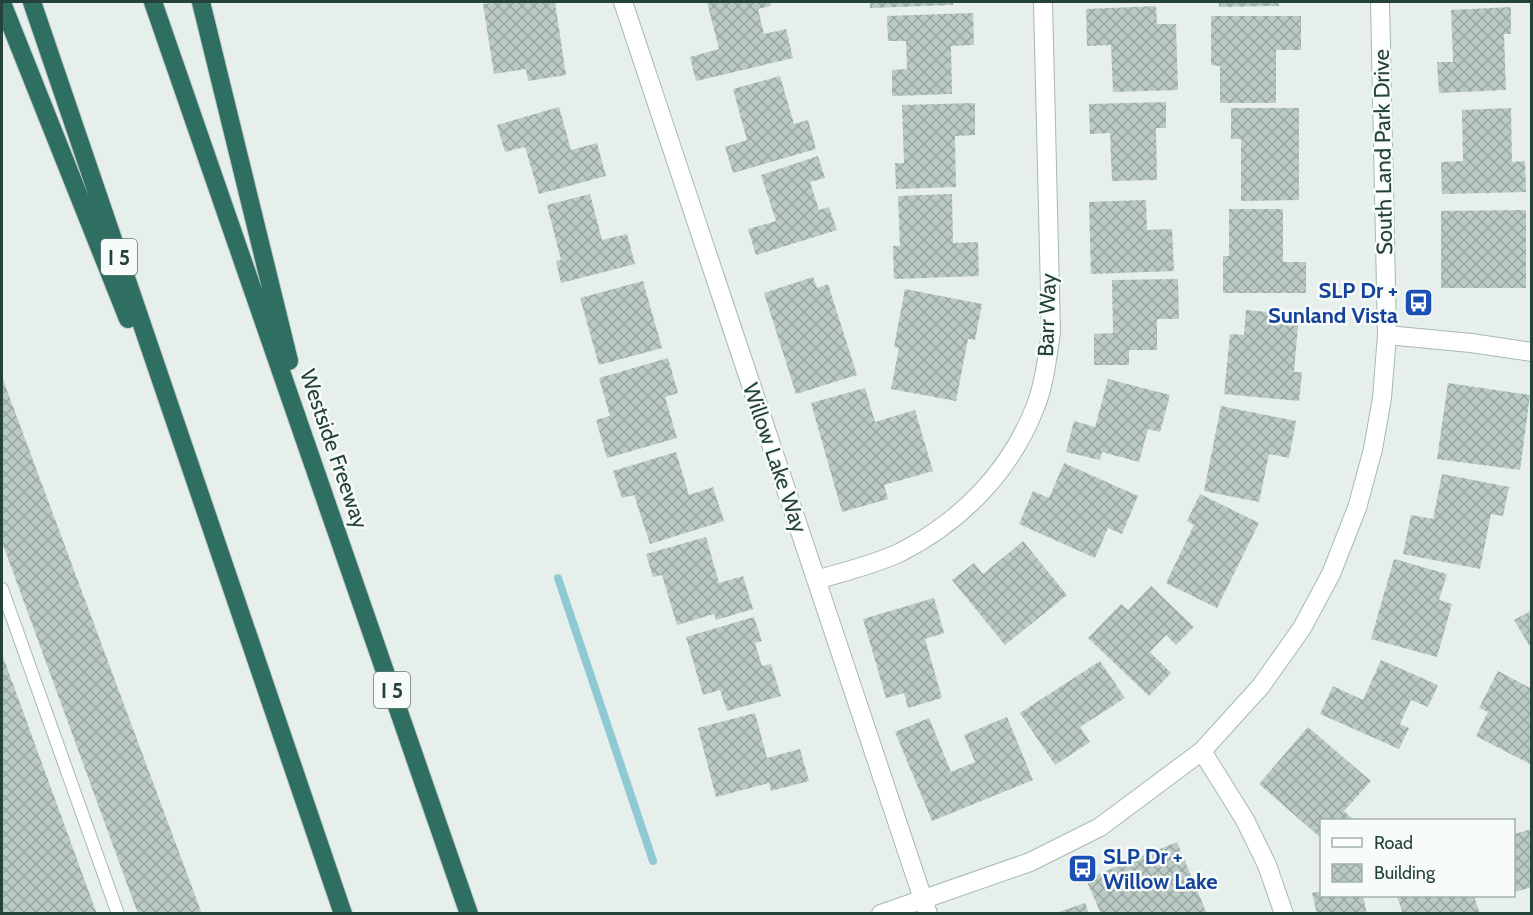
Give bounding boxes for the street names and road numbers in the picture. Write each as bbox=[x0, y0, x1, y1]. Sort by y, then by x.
street label: South Land Park Drive bbox=[1368, 49, 1398, 255]
road number: I 5 bbox=[101, 239, 137, 275]
street label: Barr Way bbox=[1032, 273, 1062, 357]
street label: Westside Freeway bbox=[294, 366, 374, 532]
street label: Willow Lake Way bbox=[737, 379, 813, 537]
road number: I 5 bbox=[374, 672, 410, 708]

